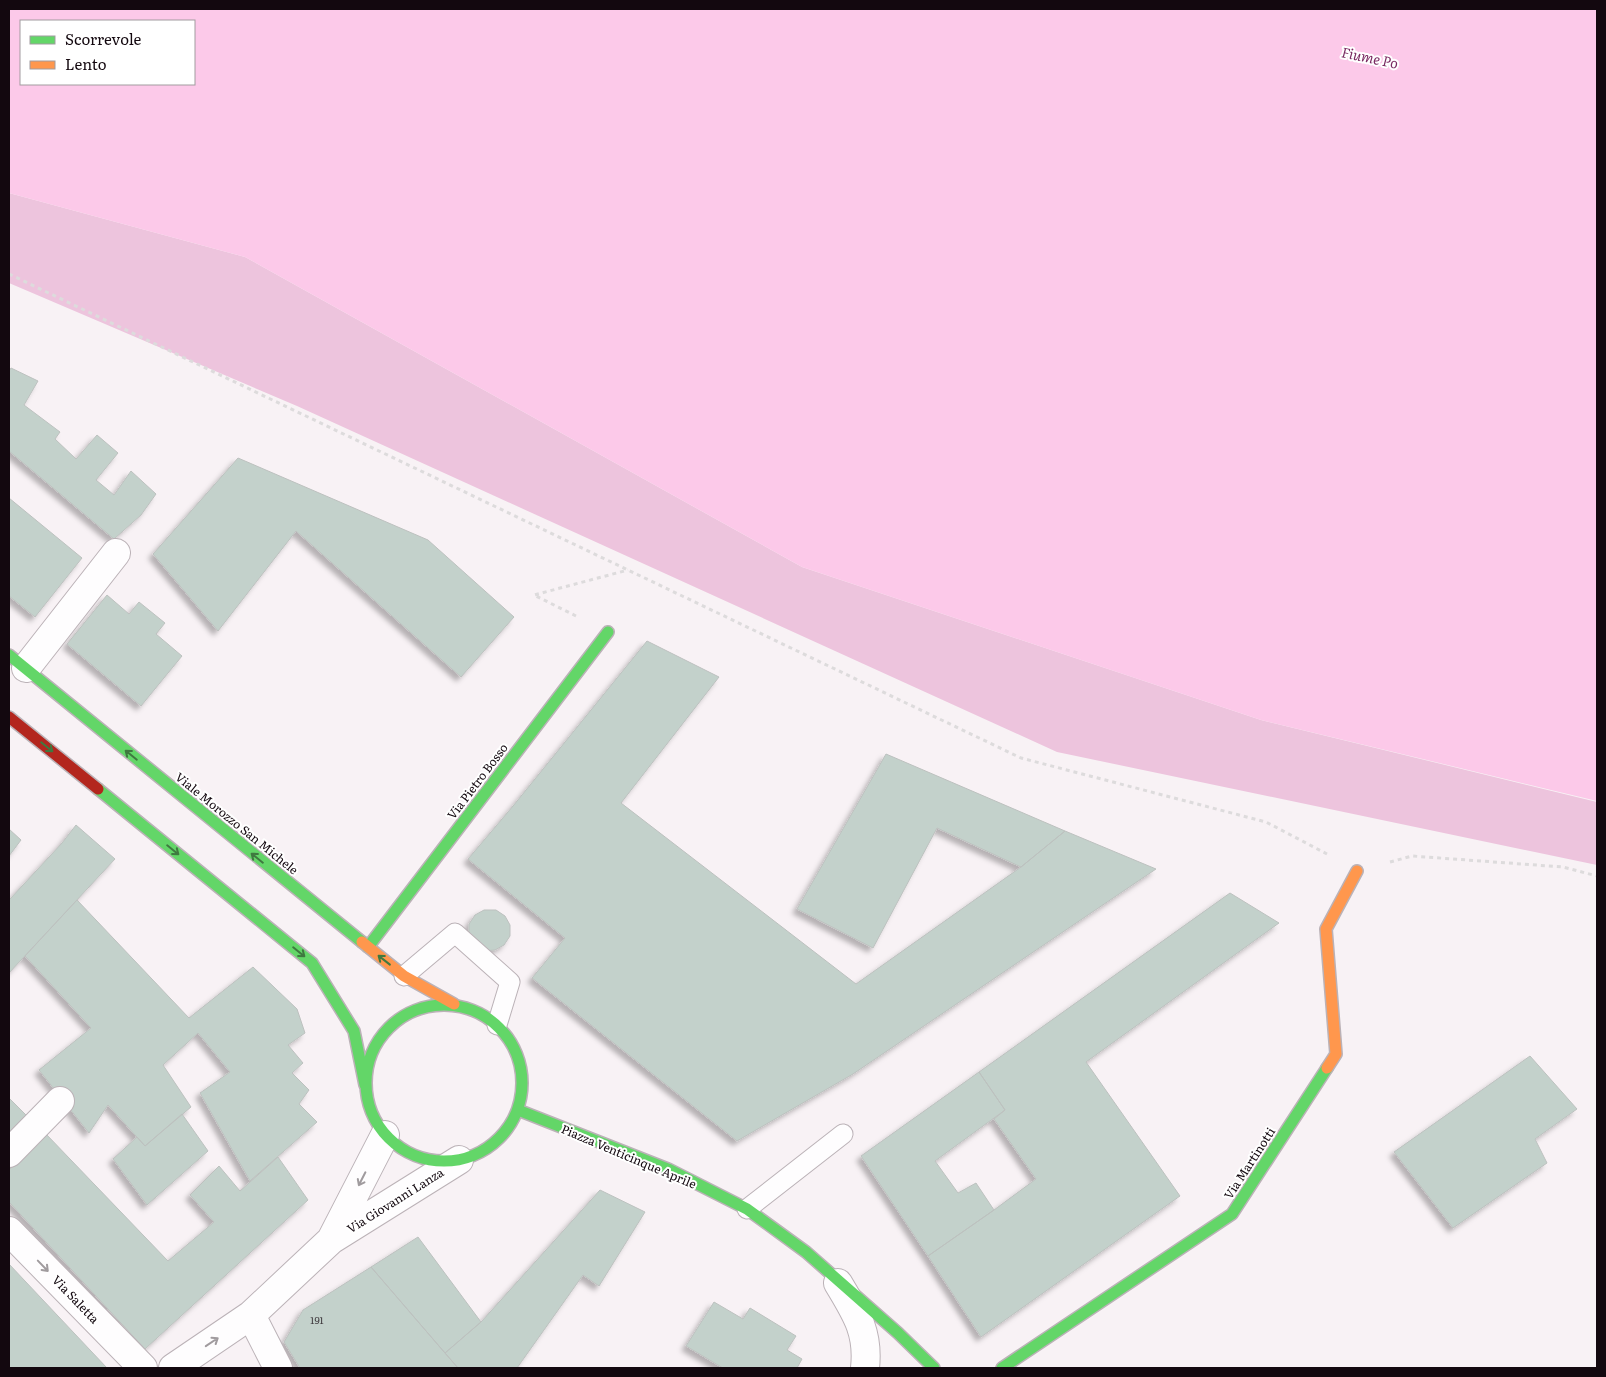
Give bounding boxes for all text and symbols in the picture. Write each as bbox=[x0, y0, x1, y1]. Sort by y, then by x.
legend bbox=[20, 20, 195, 85]
text: Scorrevole bbox=[65, 27, 142, 50]
water label: Fiume Po bbox=[1340, 41, 1400, 73]
text: Lento bbox=[65, 52, 107, 75]
street label: Via Pietro Bosso bbox=[442, 739, 512, 823]
one-way arrow bbox=[40, 742, 53, 753]
one-way arrow bbox=[125, 750, 138, 761]
street label: Viale Morozzo San Michele bbox=[172, 768, 302, 878]
one-way arrow bbox=[166, 844, 179, 855]
one-way arrow bbox=[251, 852, 264, 863]
one-way arrow bbox=[292, 947, 305, 958]
one-way arrow bbox=[378, 954, 391, 965]
street label: Piazza Venticinque Aprile bbox=[559, 1119, 699, 1193]
street label: Via Martinotti bbox=[1219, 1123, 1279, 1203]
street label: Via Giovanni Lanza bbox=[343, 1163, 447, 1237]
one-way arrow bbox=[357, 1171, 367, 1186]
one-way arrow bbox=[37, 1259, 49, 1272]
street label: Via Saletta bbox=[48, 1271, 104, 1328]
house number: 191 bbox=[310, 1312, 324, 1327]
one-way arrow bbox=[205, 1337, 219, 1347]

